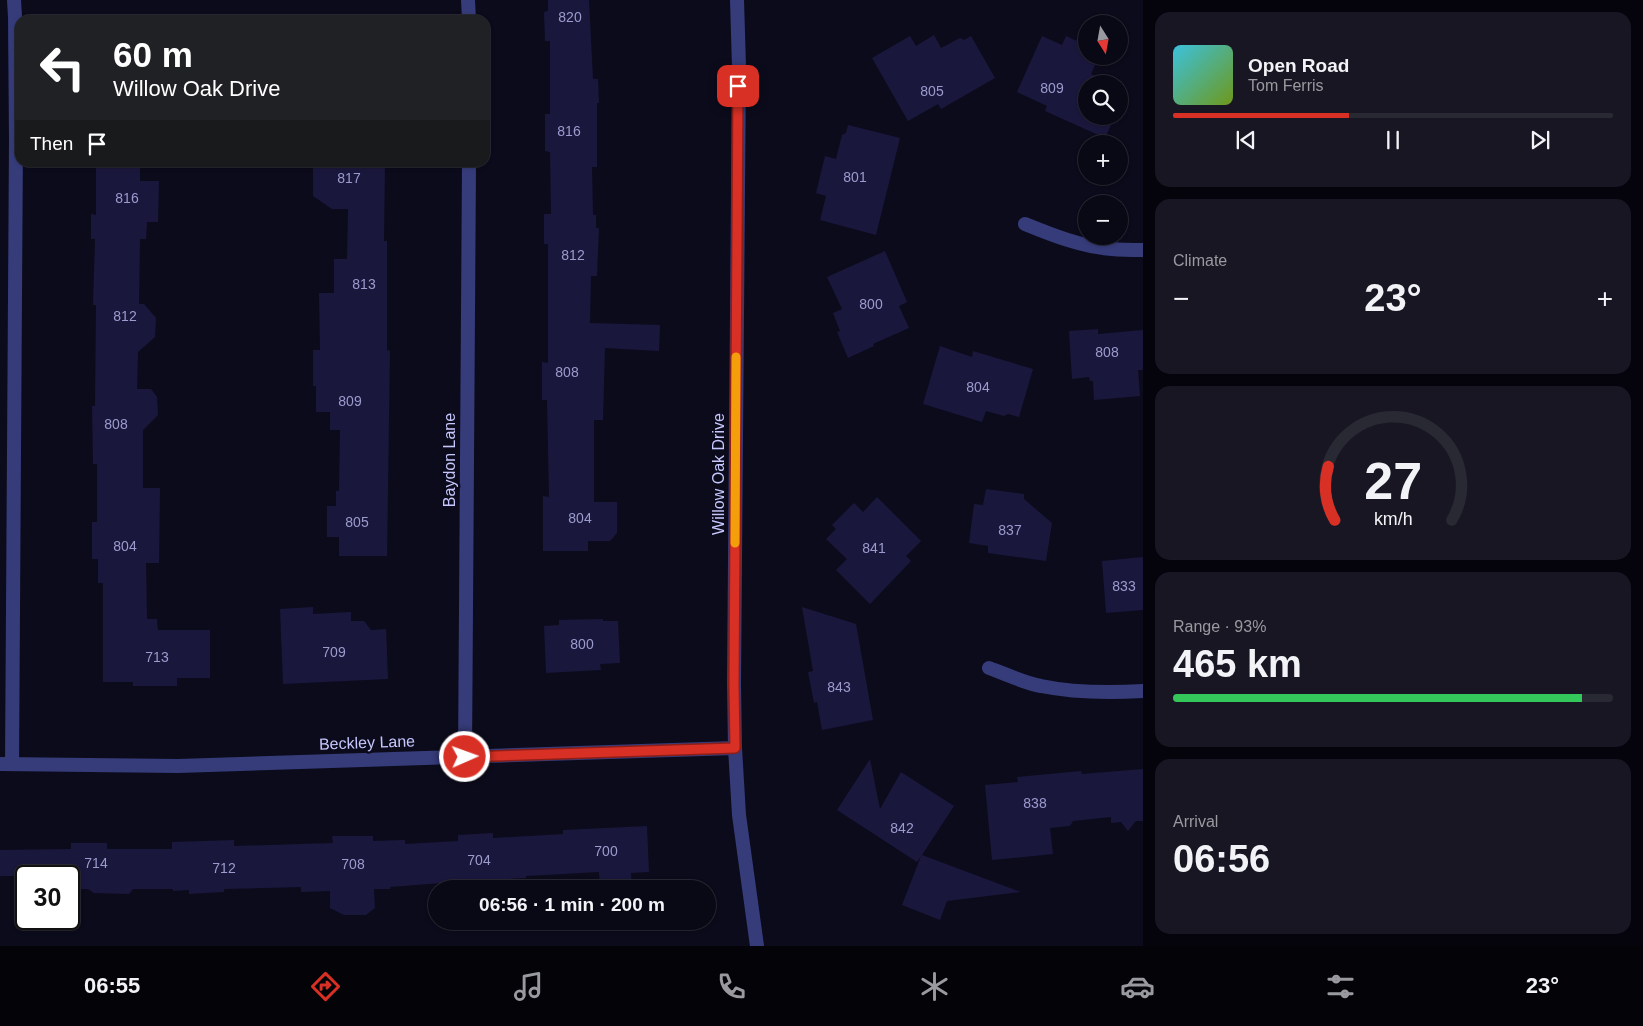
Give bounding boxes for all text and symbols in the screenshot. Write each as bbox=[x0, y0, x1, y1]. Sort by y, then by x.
house number: 820 bbox=[558, 9, 582, 25]
north arrow bbox=[1078, 15, 1128, 65]
map controls bbox=[1078, 15, 1128, 245]
icon: left bbox=[30, 35, 95, 100]
text: 60 m bbox=[113, 35, 193, 74]
text: Open Road bbox=[1248, 55, 1349, 76]
pin bbox=[717, 65, 759, 107]
icon: arrive bbox=[724, 72, 752, 100]
button: search bbox=[1078, 75, 1128, 125]
text: Willow Oak Drive bbox=[113, 76, 280, 101]
text: Tom Ferris bbox=[1248, 77, 1324, 94]
house number: 809 bbox=[1040, 80, 1064, 96]
house number: 805 bbox=[920, 83, 944, 99]
house number: 816 bbox=[557, 123, 581, 139]
icon: previous bbox=[1232, 126, 1260, 154]
icon: pause bbox=[1379, 126, 1407, 154]
icon: next bbox=[1526, 126, 1554, 154]
icon: arrive bbox=[83, 130, 111, 158]
text: Then bbox=[30, 133, 73, 154]
button: + bbox=[1078, 135, 1128, 185]
house number: 801 bbox=[843, 169, 867, 185]
house number: 817 bbox=[337, 170, 361, 186]
house number: 816 bbox=[115, 190, 139, 206]
button: − bbox=[1078, 195, 1128, 245]
house number: 812 bbox=[561, 247, 585, 263]
text: Climate bbox=[1173, 252, 1227, 269]
house number: 813 bbox=[352, 276, 376, 292]
text: 23° bbox=[1364, 277, 1422, 319]
text: − bbox=[1173, 283, 1189, 314]
text: + bbox=[1597, 283, 1613, 314]
house number: 800 bbox=[859, 296, 883, 312]
house number: 812 bbox=[113, 308, 137, 324]
house number: 808 bbox=[1095, 344, 1119, 360]
house number: 808 bbox=[555, 364, 579, 380]
house number: 804 bbox=[966, 379, 990, 395]
house number: 809 bbox=[338, 393, 362, 409]
street label: Baydon Lane bbox=[441, 413, 458, 507]
street label: Willow Oak Drive bbox=[710, 413, 727, 535]
house number: 808 bbox=[104, 416, 128, 432]
text: 27 bbox=[1364, 452, 1422, 510]
text: km/h bbox=[1374, 509, 1412, 529]
house number: 804 bbox=[568, 510, 592, 526]
house number: 805 bbox=[345, 514, 369, 530]
house number: 837 bbox=[998, 522, 1022, 538]
house number: 804 bbox=[113, 538, 137, 554]
house number: 841 bbox=[862, 540, 886, 556]
house number: 833 bbox=[1112, 578, 1136, 594]
text: Range · 93% bbox=[1173, 618, 1266, 635]
house number: 800 bbox=[570, 636, 594, 652]
text: 465 km bbox=[1173, 643, 1302, 685]
house number: 709 bbox=[322, 644, 346, 660]
house number: 713 bbox=[145, 649, 169, 665]
house number: 843 bbox=[827, 679, 851, 695]
position arrow bbox=[438, 730, 490, 782]
street label: Beckley Lane bbox=[319, 732, 415, 753]
house number: 838 bbox=[1023, 795, 1047, 811]
text: Arrival bbox=[1173, 813, 1218, 830]
house number: 842 bbox=[890, 820, 914, 836]
text: 06:56 bbox=[1173, 838, 1270, 880]
house number: 700 bbox=[594, 843, 618, 859]
house number: 704 bbox=[467, 852, 491, 868]
house number: 714 bbox=[84, 855, 108, 871]
house number: 708 bbox=[341, 856, 365, 872]
house number: 712 bbox=[212, 860, 236, 876]
speed limit sign: 30 bbox=[15, 865, 80, 930]
text: 06:56 · 1 min · 200 m bbox=[479, 894, 665, 915]
icon: directions bbox=[308, 969, 343, 1004]
icon: music bbox=[511, 969, 546, 1004]
icon: phone bbox=[714, 969, 749, 1004]
icon: climate bbox=[917, 969, 952, 1004]
icon: car bbox=[1120, 969, 1155, 1004]
icon: filters bbox=[1323, 969, 1358, 1004]
text: 06:55 bbox=[84, 973, 140, 998]
text: 23° bbox=[1526, 973, 1559, 998]

